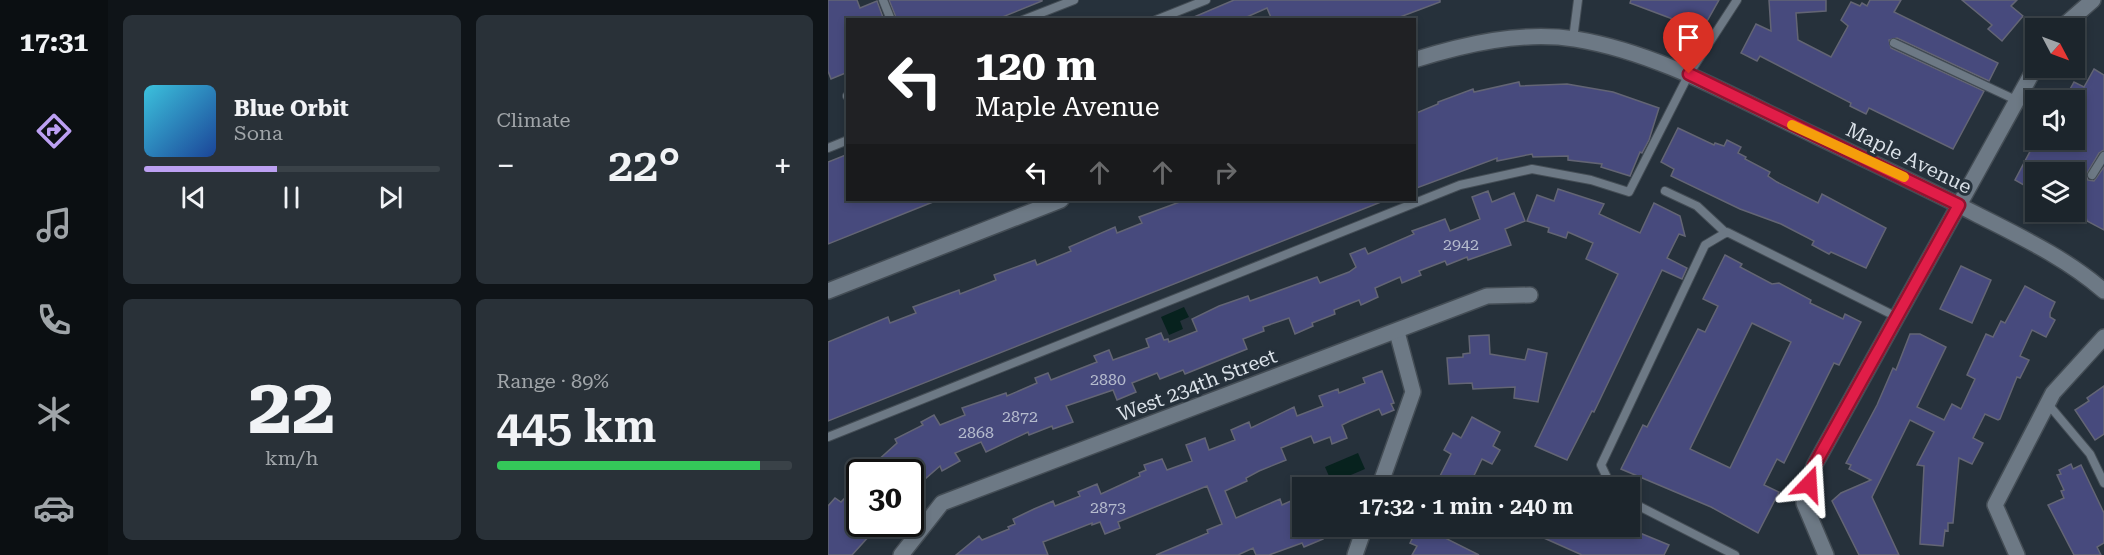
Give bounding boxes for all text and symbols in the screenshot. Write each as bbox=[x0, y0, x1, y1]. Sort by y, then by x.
pin bbox=[1663, 12, 1714, 74]
north arrow bbox=[2025, 18, 2085, 78]
map controls bbox=[2025, 18, 2085, 222]
icon: arrive bbox=[1672, 21, 1705, 54]
text: 17:31 bbox=[20, 26, 88, 58]
text: 120 m bbox=[975, 41, 1097, 90]
icon: left bbox=[876, 42, 954, 120]
button: sound bbox=[2025, 90, 2085, 150]
text: Maple Avenue bbox=[975, 91, 1160, 123]
text: Blue Orbit bbox=[234, 96, 349, 121]
text: Climate bbox=[497, 108, 571, 132]
icon: directions bbox=[33, 110, 75, 152]
street label: Maple Avenue bbox=[1842, 117, 1976, 199]
text: Sona bbox=[234, 121, 283, 145]
text: 22° bbox=[608, 139, 681, 192]
text: − bbox=[497, 146, 515, 185]
text: + bbox=[774, 146, 792, 185]
icon: left bbox=[1020, 156, 1053, 189]
icon: ahead bbox=[1083, 156, 1116, 189]
icon: ahead bbox=[1146, 156, 1179, 189]
icon: right bbox=[1209, 156, 1242, 189]
button: layers bbox=[2025, 162, 2085, 222]
icon: previous bbox=[177, 181, 210, 214]
icon: pause bbox=[275, 181, 308, 214]
icon: next bbox=[374, 181, 407, 214]
icon: music bbox=[33, 204, 75, 246]
house number: 2942 bbox=[1443, 235, 1479, 254]
icon: phone bbox=[33, 299, 75, 341]
street label: West 234th Street bbox=[1114, 343, 1281, 426]
text: 22 bbox=[248, 361, 335, 452]
text: Range · 89% bbox=[497, 369, 609, 393]
house number: 2880 bbox=[1090, 370, 1126, 389]
icon: climate bbox=[33, 393, 75, 435]
text: 445 km bbox=[497, 400, 656, 453]
house number: 2872 bbox=[1002, 407, 1038, 426]
house number: 2868 bbox=[958, 423, 994, 442]
text: km/h bbox=[265, 446, 319, 470]
position arrow bbox=[1777, 452, 1841, 516]
speed limit sign: 30 bbox=[846, 459, 924, 537]
icon: car bbox=[33, 487, 75, 529]
text: 17:32 · 1 min · 240 m bbox=[1359, 494, 1573, 519]
house number: 2873 bbox=[1090, 498, 1126, 517]

